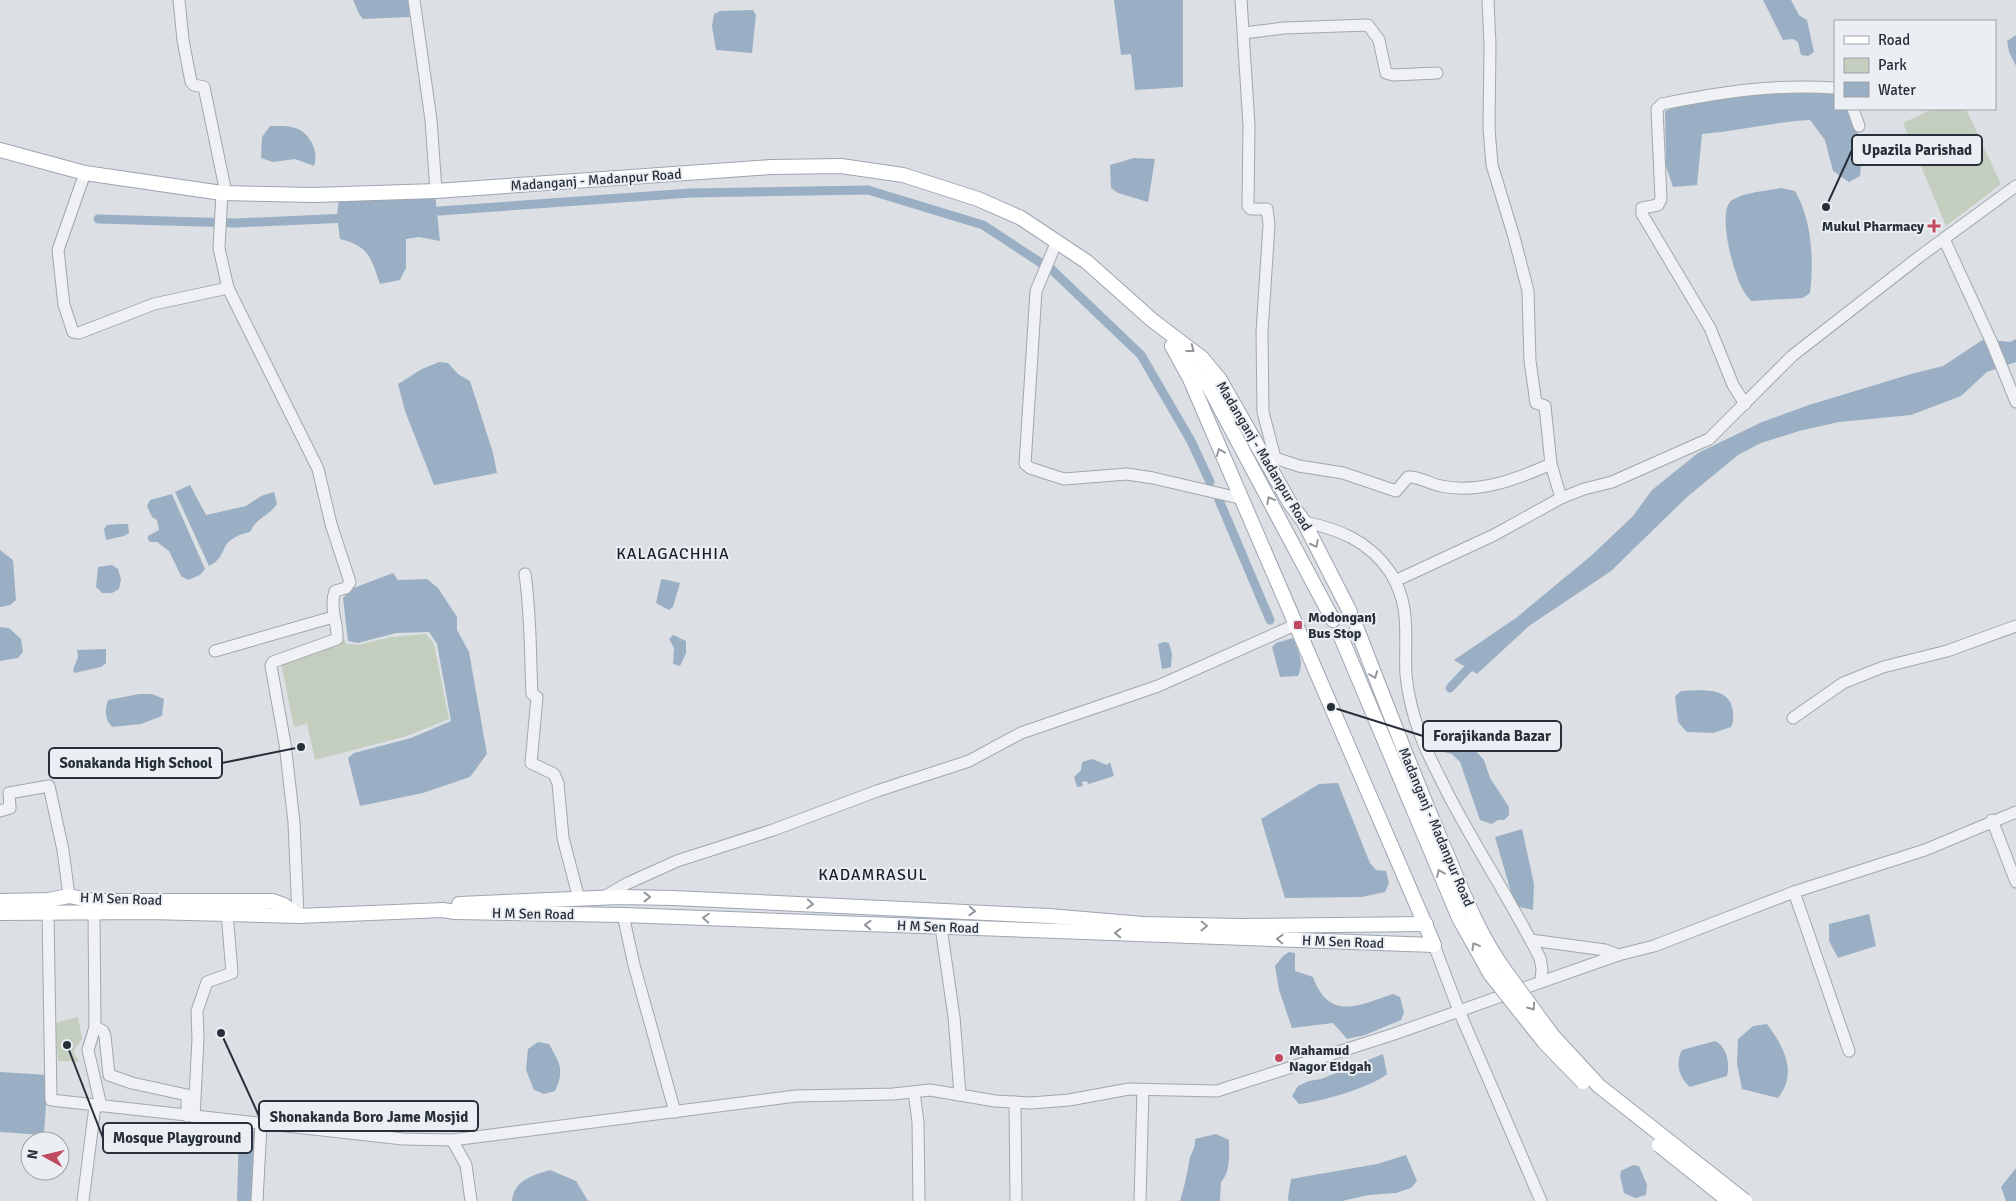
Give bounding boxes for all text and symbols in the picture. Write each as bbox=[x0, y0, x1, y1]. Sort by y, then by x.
legend bbox=[1834, 20, 1996, 110]
text: Road bbox=[1878, 31, 1910, 49]
text: Park bbox=[1878, 56, 1907, 74]
text: Water bbox=[1878, 81, 1916, 99]
callout: Upazila Parishad bbox=[1852, 135, 1982, 165]
text: Upazila Parishad bbox=[1862, 141, 1972, 159]
street label: Madanganj - Madanpur Road bbox=[510, 166, 682, 194]
place label: Mukul Pharmacy bbox=[1822, 218, 1924, 235]
marker: Mukul Pharmacy bbox=[1928, 220, 1940, 232]
one-way arrow bbox=[1185, 343, 1194, 351]
street label: Madanganj - Madanpur Road bbox=[1213, 378, 1315, 534]
one-way arrow bbox=[1216, 448, 1226, 457]
one-way arrow bbox=[1266, 496, 1276, 505]
one-way arrow bbox=[1309, 539, 1319, 548]
district label: KALAGACHHIA bbox=[616, 544, 730, 564]
place label: Modonganj Bus Stop bbox=[1308, 609, 1376, 642]
marker: Modonganj Bus Stop bbox=[1292, 619, 1304, 631]
one-way arrow bbox=[1368, 670, 1379, 679]
callout: Forajikanda Bazar bbox=[1423, 721, 1561, 751]
text: Forajikanda Bazar bbox=[1433, 727, 1551, 745]
street label: Madanganj - Madanpur Road bbox=[1395, 745, 1477, 909]
callout: Sonakanda High School bbox=[49, 748, 222, 778]
text: Sonakanda High School bbox=[59, 754, 213, 772]
district label: KADAMRASUL bbox=[818, 865, 928, 885]
one-way arrow bbox=[1436, 869, 1447, 878]
street label: H M Sen Road bbox=[80, 889, 162, 909]
one-way arrow bbox=[644, 892, 652, 902]
one-way arrow bbox=[806, 899, 814, 910]
street label: H M Sen Road bbox=[492, 905, 574, 923]
one-way arrow bbox=[968, 906, 976, 917]
one-way arrow bbox=[702, 913, 710, 924]
street label: H M Sen Road bbox=[897, 917, 979, 937]
one-way arrow bbox=[864, 919, 872, 930]
one-way arrow bbox=[1200, 920, 1208, 931]
one-way arrow bbox=[1114, 928, 1122, 939]
street label: H M Sen Road bbox=[1302, 932, 1384, 952]
one-way arrow bbox=[1276, 934, 1284, 945]
one-way arrow bbox=[1471, 943, 1481, 952]
one-way arrow bbox=[1526, 1001, 1535, 1011]
place label: Mahamud Nagor Eidgah bbox=[1289, 1042, 1372, 1075]
marker: Mahamud Nagor Eidgah bbox=[1273, 1052, 1285, 1064]
callout: Shonakanda Boro Jame Mosjid bbox=[259, 1101, 478, 1131]
text: Shonakanda Boro Jame Mosjid bbox=[270, 1108, 468, 1126]
callout: Mosque Playground bbox=[103, 1123, 252, 1153]
text: Mosque Playground bbox=[113, 1129, 241, 1147]
north arrow bbox=[20, 1131, 70, 1181]
text: N bbox=[24, 1148, 42, 1160]

